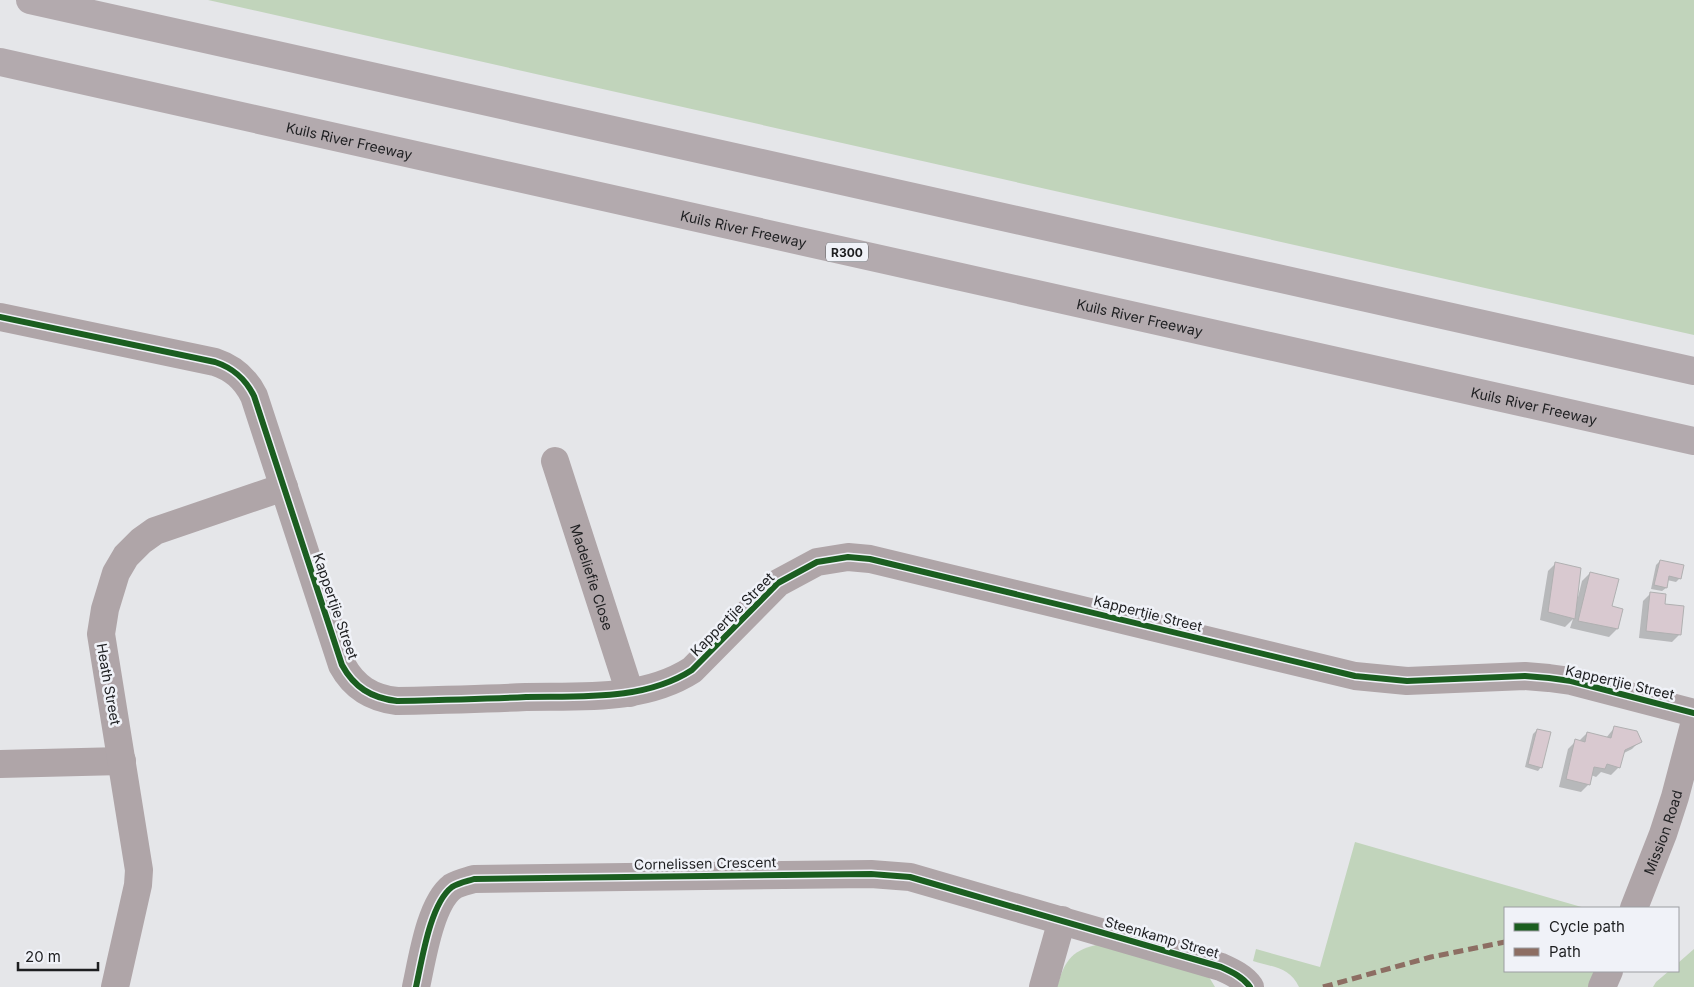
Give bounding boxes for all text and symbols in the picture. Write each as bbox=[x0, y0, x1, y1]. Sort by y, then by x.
street label: Kuils River Freeway bbox=[285, 118, 414, 163]
street label: Kuils River Freeway bbox=[679, 206, 808, 251]
road number: R300 bbox=[826, 242, 868, 262]
street label: Kuils River Freeway bbox=[1075, 295, 1205, 339]
street label: Kuils River Freeway bbox=[1469, 383, 1599, 428]
street label: Madeliefie Close bbox=[567, 522, 618, 632]
street label: Kappertjie Street bbox=[310, 551, 362, 662]
street label: Kappertjie Street bbox=[687, 568, 778, 659]
street label: Kappertjie Street bbox=[1092, 591, 1204, 635]
street label: Heath Street bbox=[93, 642, 125, 727]
street label: Kappertjie Street bbox=[1564, 661, 1676, 703]
street label: Mission Road bbox=[1639, 788, 1685, 877]
street label: Cornelissen Crescent bbox=[634, 853, 777, 873]
legend bbox=[1504, 907, 1679, 972]
street label: Steenkamp Street bbox=[1103, 913, 1221, 962]
text: Cycle path bbox=[1549, 917, 1625, 936]
scale bar bbox=[18, 940, 98, 972]
text: Path bbox=[1549, 942, 1581, 961]
text: 20 m bbox=[25, 947, 61, 966]

